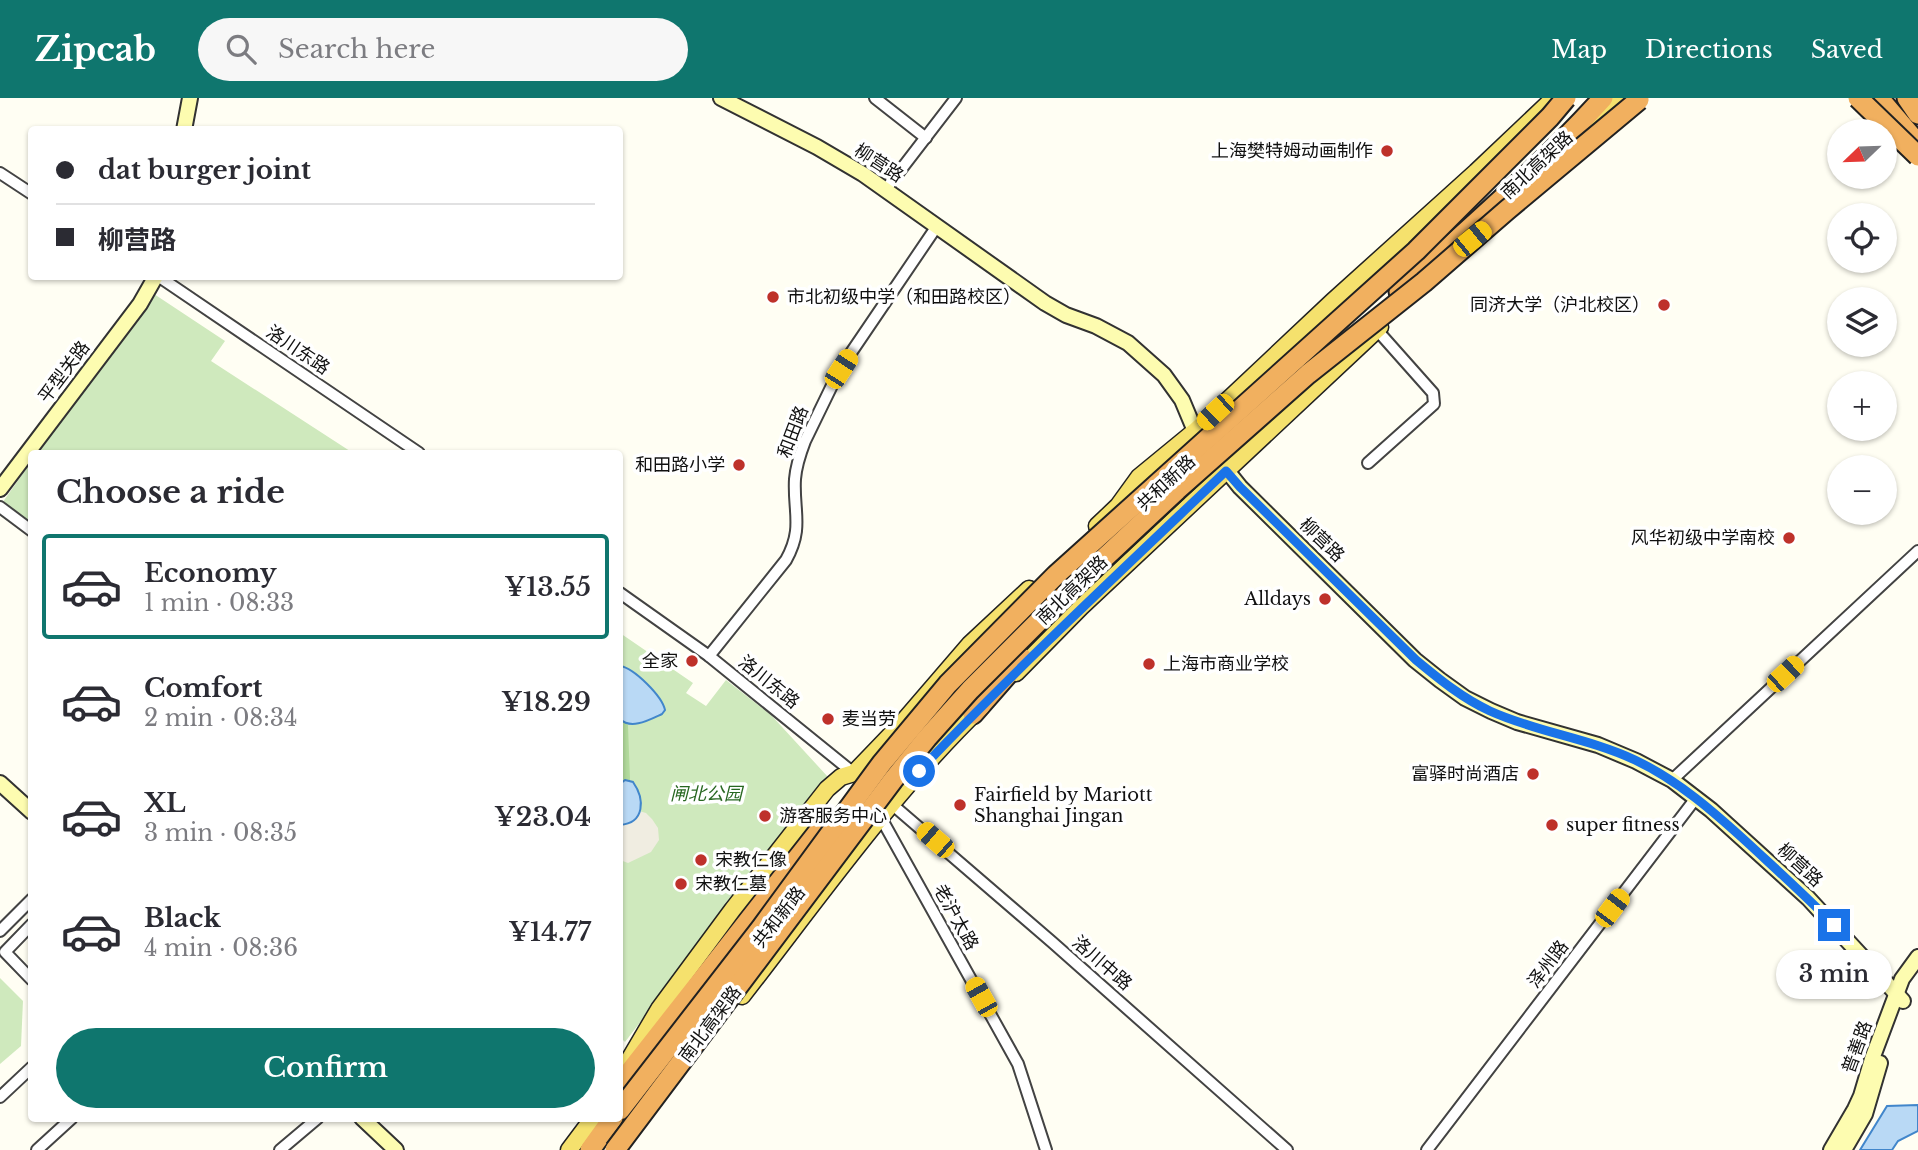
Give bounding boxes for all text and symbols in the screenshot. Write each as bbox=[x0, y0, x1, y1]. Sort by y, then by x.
search box bbox=[198, 18, 688, 81]
text: Zipcab bbox=[35, 29, 156, 70]
icon: search bbox=[222, 30, 260, 68]
text: Search here bbox=[278, 33, 435, 65]
text: Map bbox=[1551, 35, 1607, 64]
text: Directions bbox=[1645, 35, 1773, 64]
text: Saved bbox=[1811, 35, 1883, 64]
north arrow bbox=[1827, 119, 1897, 189]
map controls bbox=[1827, 119, 1897, 525]
street label: 南北高架路 bbox=[1497, 126, 1577, 204]
street label: 柳营路 bbox=[850, 139, 908, 187]
place label: 上海樊特姆动画制作 bbox=[1211, 140, 1373, 162]
marker: 上海樊特姆动画制作 bbox=[1379, 143, 1395, 159]
text: dat burger joint bbox=[98, 154, 311, 186]
button: locate bbox=[1827, 203, 1897, 273]
car bbox=[1450, 218, 1495, 260]
text: 柳营路 bbox=[98, 224, 176, 256]
place label: 市北初级中学（和田路校区） bbox=[787, 286, 1021, 308]
button: layers bbox=[1827, 287, 1897, 357]
marker: 市北初级中学（和田路校区） bbox=[765, 289, 781, 305]
place label: 同济大学（沪北校区） bbox=[1470, 294, 1650, 316]
marker: 同济大学（沪北校区） bbox=[1656, 297, 1672, 313]
street label: 洛川东路 bbox=[262, 321, 334, 379]
street label: 平型关路 bbox=[34, 337, 94, 407]
car bbox=[821, 346, 862, 392]
button: + bbox=[1827, 371, 1897, 441]
car bbox=[1193, 390, 1238, 434]
street label: 和田路 bbox=[773, 403, 813, 461]
street label: 共和新路 bbox=[1132, 450, 1200, 516]
place label: 和田路小学 bbox=[635, 454, 725, 476]
button: − bbox=[1827, 455, 1897, 525]
marker: 和田路小学 bbox=[731, 457, 747, 473]
text: Choose a ride bbox=[56, 472, 285, 512]
street label: 柳营路 bbox=[1295, 513, 1349, 567]
place label: 风华初级中学南校 bbox=[1631, 527, 1775, 549]
marker: 风华初级中学南校 bbox=[1781, 530, 1797, 546]
street label: 南北高架路 bbox=[1032, 551, 1112, 629]
icon: car bbox=[60, 555, 123, 618]
text: Economy bbox=[144, 557, 277, 589]
text: ¥13.55 bbox=[504, 571, 591, 603]
place label: Alldays bbox=[1243, 588, 1311, 610]
text: 1 min · 08:33 bbox=[144, 589, 294, 617]
marker: Alldays bbox=[1317, 591, 1333, 607]
place label: 全家 bbox=[642, 650, 678, 672]
street label: 洛川东路 bbox=[734, 651, 804, 713]
car bbox=[1763, 652, 1808, 696]
marker: 全家 bbox=[684, 653, 700, 669]
place label: 上海市商业学校 bbox=[1163, 653, 1289, 675]
marker: 上海市商业学校 bbox=[1141, 656, 1157, 672]
icon: car bbox=[60, 670, 123, 733]
text: Comfort bbox=[144, 672, 262, 704]
text: ¥18.29 bbox=[501, 686, 591, 718]
text: 2 min · 08:34 bbox=[144, 704, 297, 732]
place label: 麦当劳 bbox=[842, 708, 896, 730]
marker: 麦当劳 bbox=[820, 711, 836, 727]
route start bbox=[903, 755, 935, 787]
place label: 富驿时尚酒店 bbox=[1411, 763, 1519, 785]
marker: 富驿时尚酒店 bbox=[1525, 766, 1541, 782]
park label: 闸北公园 bbox=[670, 783, 745, 805]
place label: Fairfield by Mariott Shanghai Jingan bbox=[974, 784, 1153, 827]
icon: car bbox=[60, 785, 123, 848]
text: XL bbox=[144, 787, 186, 819]
marker: Fairfield by Mariott Shanghai Jingan bbox=[952, 797, 968, 813]
text: ¥23.04 bbox=[494, 801, 591, 833]
place label: 游客服务中心 bbox=[779, 805, 887, 827]
marker: 游客服务中心 bbox=[757, 808, 773, 824]
place label: super fitness bbox=[1566, 814, 1680, 836]
marker: super fitness bbox=[1544, 817, 1560, 833]
car bbox=[913, 818, 958, 862]
text: 3 min · 08:35 bbox=[144, 819, 297, 847]
street label: 柳营路 bbox=[1773, 839, 1827, 891]
place label: 宋教仁像 bbox=[715, 849, 787, 871]
marker: 宋教仁像 bbox=[693, 852, 709, 868]
place label: 宋教仁墓 bbox=[695, 873, 767, 895]
marker: 宋教仁墓 bbox=[673, 876, 689, 892]
street label: 老沪太路 bbox=[929, 880, 983, 954]
street label: 共和新路 bbox=[748, 882, 810, 952]
car bbox=[1591, 885, 1634, 931]
icon: car bbox=[60, 900, 123, 963]
text: Black bbox=[144, 902, 221, 934]
route end bbox=[1818, 909, 1850, 941]
text: ¥14.77 bbox=[508, 916, 591, 948]
street label: 洛川中路 bbox=[1068, 931, 1136, 995]
text: 4 min · 08:36 bbox=[144, 934, 298, 962]
street label: 泽州路 bbox=[1523, 936, 1573, 992]
callout: 3 min bbox=[1776, 950, 1892, 998]
text: 3 min bbox=[1799, 960, 1869, 988]
car bbox=[962, 974, 1001, 1020]
street label: 南北高架路 bbox=[674, 981, 746, 1067]
street label: 普善路 bbox=[1837, 1018, 1877, 1076]
button: Confirm bbox=[56, 1028, 595, 1108]

